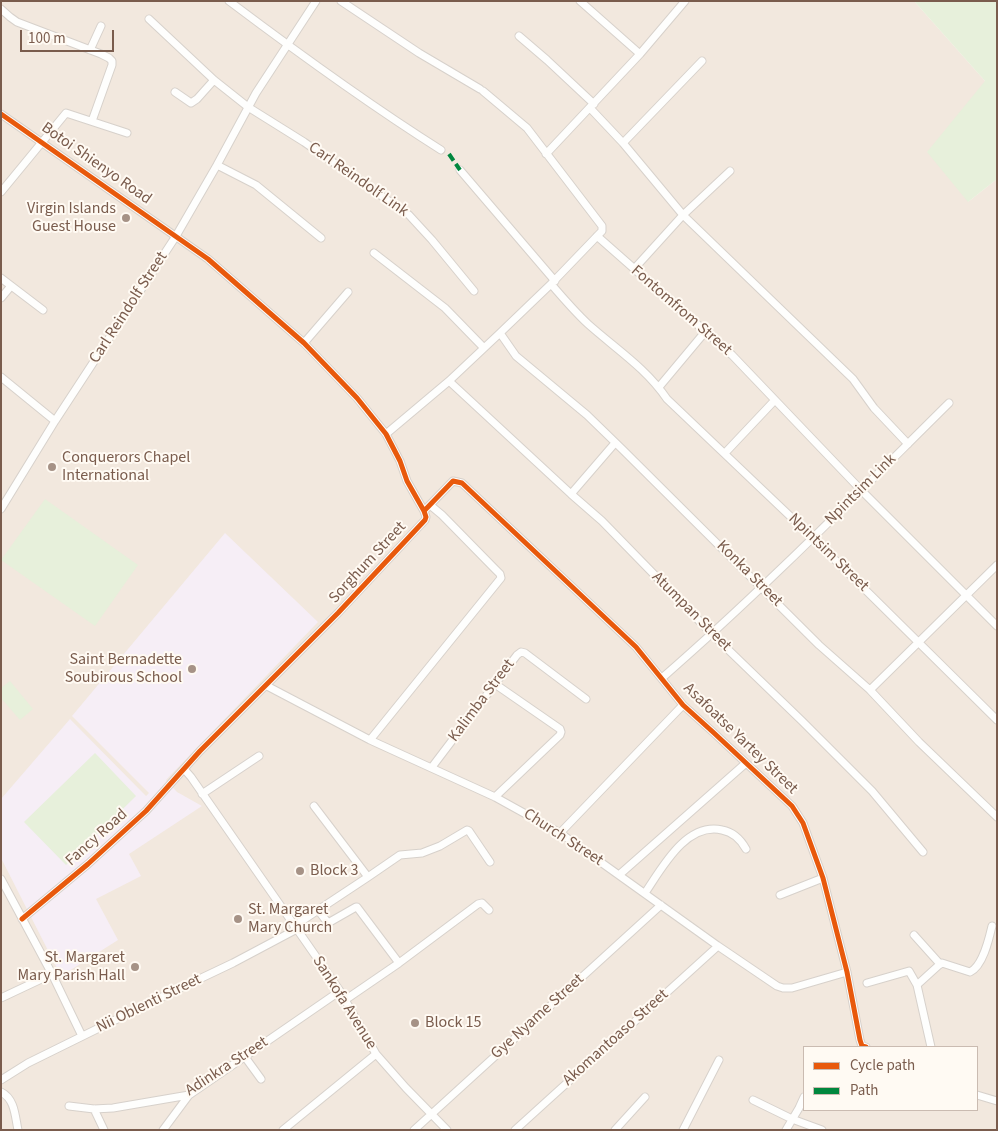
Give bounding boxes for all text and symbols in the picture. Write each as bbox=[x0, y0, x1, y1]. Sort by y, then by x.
scale bar bbox=[22, 20, 116, 52]
text: 100 m bbox=[28, 28, 66, 49]
street label: Botoi Shienyo Road bbox=[37, 119, 155, 209]
street label: Carl Reindolf Link bbox=[304, 138, 412, 222]
place label: Virgin Islands Guest House bbox=[27, 199, 116, 237]
marker: Virgin Islands Guest House bbox=[120, 212, 132, 224]
street label: Carl Reindolf Street bbox=[86, 249, 172, 367]
street label: Fontomfrom Street bbox=[627, 262, 735, 360]
place label: Conquerors Chapel International bbox=[62, 448, 190, 486]
street label: Npintsim Link bbox=[821, 450, 901, 530]
marker: Conquerors Chapel International bbox=[46, 461, 58, 473]
street label: Npintsim Street bbox=[784, 510, 872, 596]
street label: Sorghum Street bbox=[325, 518, 411, 608]
street label: Konka Street bbox=[712, 537, 786, 611]
street label: Atumpan Street bbox=[647, 568, 735, 656]
place label: Saint Bernadette Soubirous School bbox=[65, 650, 182, 688]
street label: Kalimba Street bbox=[445, 656, 519, 746]
marker: Saint Bernadette Soubirous School bbox=[186, 663, 198, 675]
street label: Asafoatse Yartey Street bbox=[679, 679, 801, 799]
street label: Fancy Road bbox=[62, 805, 132, 871]
street label: Church Street bbox=[520, 805, 606, 871]
place label: Block 3 bbox=[310, 861, 359, 881]
marker: Block 3 bbox=[294, 865, 306, 877]
place label: St. Margaret Mary Church bbox=[248, 900, 332, 938]
marker: St. Margaret Mary Church bbox=[232, 913, 244, 925]
place label: St. Margaret Mary Parish Hall bbox=[17, 948, 125, 986]
street label: Sankofa Avenue bbox=[308, 953, 380, 1053]
marker: St. Margaret Mary Parish Hall bbox=[129, 961, 141, 973]
street label: Nii Oblenti Street bbox=[93, 970, 205, 1038]
street label: Gye Nyame Street bbox=[488, 970, 588, 1064]
street label: Akomantoaso Street bbox=[559, 986, 673, 1090]
place label: Block 15 bbox=[425, 1013, 481, 1033]
marker: Block 15 bbox=[409, 1017, 421, 1029]
street label: Adinkra Street bbox=[182, 1033, 272, 1101]
legend bbox=[803, 1046, 978, 1111]
text: Cycle path bbox=[850, 1055, 915, 1076]
text: Path bbox=[850, 1080, 878, 1101]

